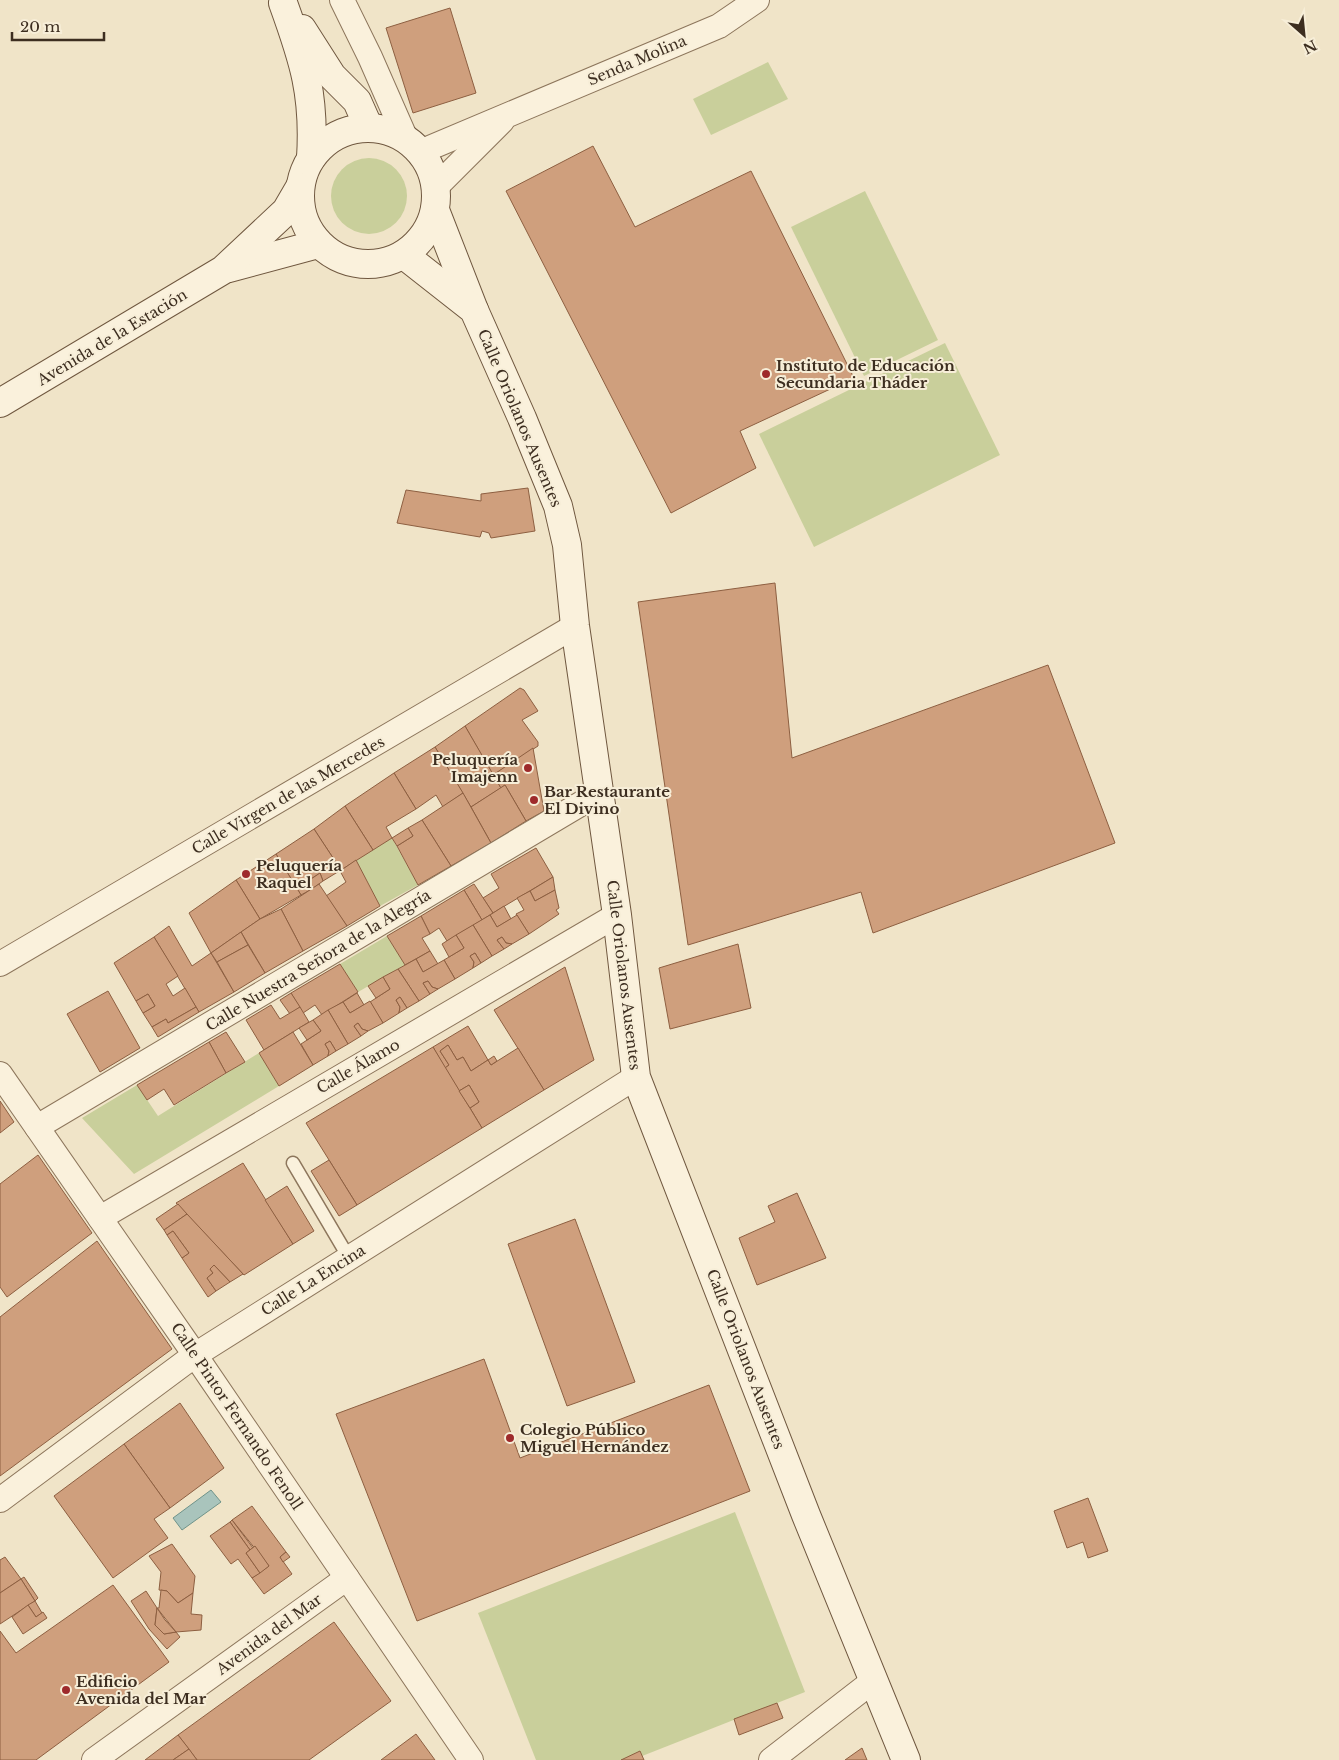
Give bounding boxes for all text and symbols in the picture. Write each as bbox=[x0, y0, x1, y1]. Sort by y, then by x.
scale bar bbox=[12, 10, 105, 42]
north arrow bbox=[1279, 10, 1329, 60]
text: 20 m bbox=[20, 17, 60, 36]
street label: Senda Molina bbox=[585, 30, 690, 89]
text: N bbox=[1300, 36, 1320, 58]
street label: Avenida de la Estación bbox=[33, 285, 190, 390]
street label: Calle Oriolanos Ausentes bbox=[474, 326, 566, 510]
place label: Instituto de Educación Secundaria Tháder bbox=[776, 356, 955, 392]
marker: Instituto de Educación Secundaria Tháder bbox=[760, 368, 772, 380]
street label: Calle Virgen de las Mercedes bbox=[188, 732, 388, 858]
place label: Peluquería Imajenn bbox=[432, 750, 518, 786]
marker: Peluquería Imajenn bbox=[522, 762, 534, 774]
place label: Bar Restaurante El Divino bbox=[544, 782, 670, 818]
marker: Bar Restaurante El Divino bbox=[528, 794, 540, 806]
place label: Peluquería Raquel bbox=[256, 856, 343, 892]
marker: Peluquería Raquel bbox=[240, 868, 252, 880]
street label: Calle Oriolanos Ausentes bbox=[603, 879, 645, 1071]
street label: Calle Nuestra Señora de la Alegría bbox=[202, 885, 435, 1035]
street label: Calle Álamo bbox=[313, 1034, 403, 1097]
street label: Calle La Encina bbox=[257, 1240, 369, 1320]
street label: Calle Oriolanos Ausentes bbox=[703, 1266, 789, 1452]
street label: Calle Pintor Fernando Fenoll bbox=[167, 1319, 307, 1513]
place label: Colegio Público Miguel Hernández bbox=[520, 1420, 669, 1456]
marker: Colegio Público Miguel Hernández bbox=[504, 1432, 516, 1444]
street label: Avenida del Mar bbox=[212, 1589, 326, 1679]
place label: Edificio Avenida del Mar bbox=[75, 1672, 207, 1708]
marker: Edificio Avenida del Mar bbox=[60, 1684, 72, 1696]

